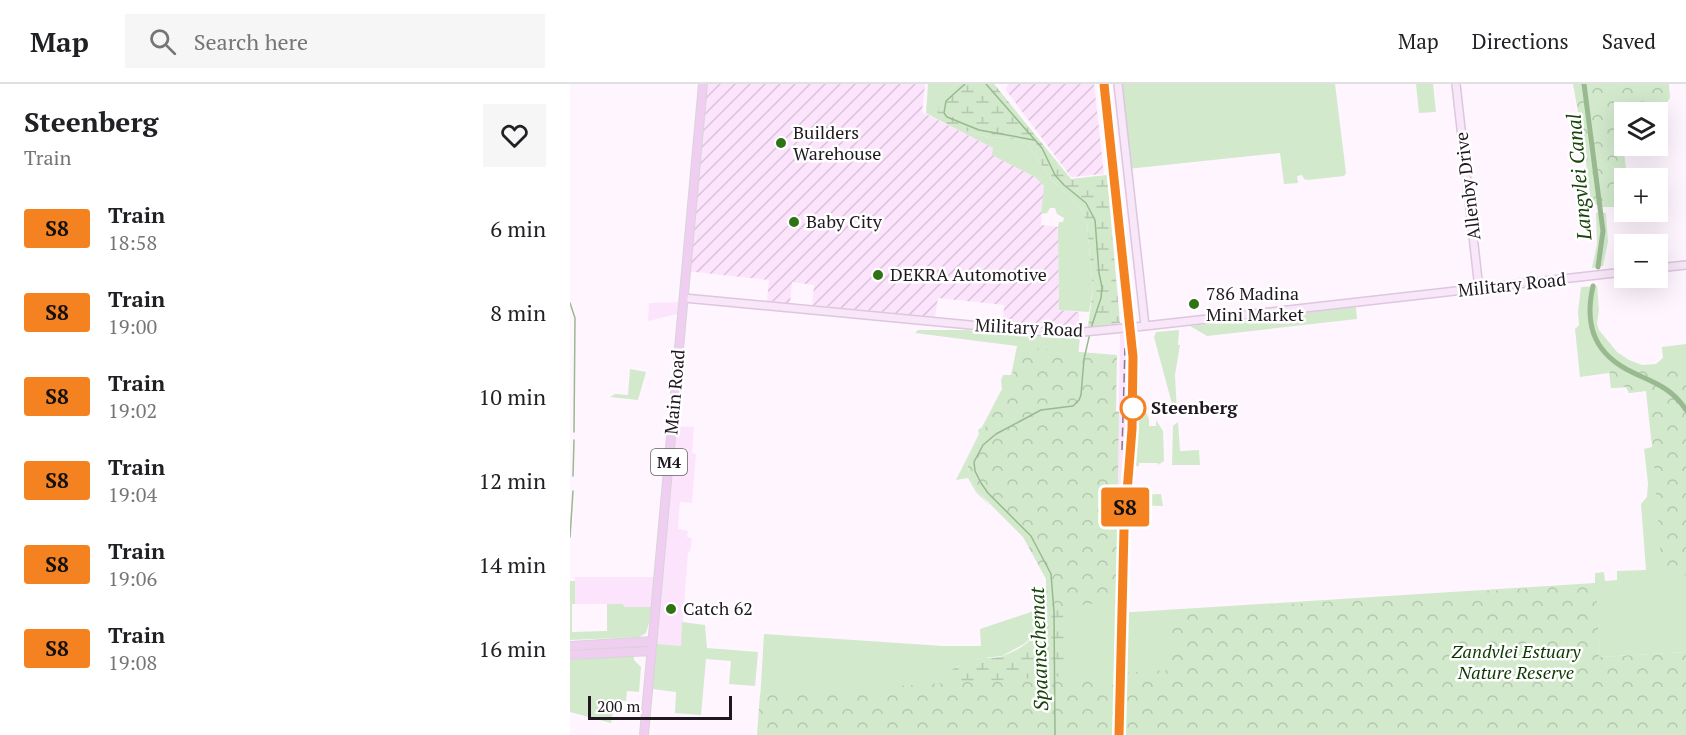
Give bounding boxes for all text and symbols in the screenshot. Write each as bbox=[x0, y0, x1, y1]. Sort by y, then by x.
search box bbox=[125, 14, 545, 68]
text: Map bbox=[30, 23, 89, 60]
icon: search bbox=[146, 25, 179, 58]
text: Search here bbox=[194, 27, 308, 56]
text: Map bbox=[1398, 27, 1439, 55]
text: Directions bbox=[1472, 27, 1569, 55]
text: Saved bbox=[1602, 27, 1656, 55]
map controls bbox=[1614, 102, 1668, 288]
button: layers bbox=[1614, 102, 1668, 156]
text: Steenberg bbox=[24, 103, 158, 140]
button: heart bbox=[483, 104, 546, 167]
water label: Langvlei Canal bbox=[1559, 112, 1598, 242]
place label: Builders Warehouse bbox=[793, 120, 881, 165]
street label: Allenby Drive bbox=[1448, 131, 1486, 242]
marker: Builders Warehouse bbox=[774, 136, 788, 150]
text: Train bbox=[24, 144, 71, 171]
button: + bbox=[1614, 168, 1668, 222]
text: Train bbox=[108, 200, 165, 229]
place label: Baby City bbox=[806, 209, 883, 233]
text: S8 bbox=[45, 214, 69, 242]
text: 6 min bbox=[490, 214, 546, 243]
marker: Baby City bbox=[787, 215, 801, 229]
text: 18:58 bbox=[108, 229, 157, 256]
button: − bbox=[1614, 234, 1668, 288]
place label: DEKRA Automotive bbox=[890, 262, 1047, 286]
street label: Military Road bbox=[1457, 266, 1567, 302]
marker: DEKRA Automotive bbox=[871, 268, 885, 282]
place label: 786 Madina Mini Market bbox=[1206, 281, 1304, 326]
text: Train bbox=[108, 284, 165, 313]
marker: 786 Madina Mini Market bbox=[1187, 297, 1201, 311]
text: S8 bbox=[45, 298, 69, 326]
text: 8 min bbox=[490, 298, 546, 327]
street label: Military Road bbox=[974, 312, 1084, 342]
text: 19:00 bbox=[108, 313, 157, 340]
street label: Main Road bbox=[658, 348, 690, 435]
text: Train bbox=[108, 368, 165, 397]
text: S8 bbox=[45, 382, 69, 410]
text: 10 min bbox=[479, 382, 546, 411]
marker: Steenberg bbox=[1120, 395, 1146, 421]
place label: Steenberg bbox=[1151, 395, 1238, 419]
text: 19:02 bbox=[108, 397, 157, 424]
road number: M4 bbox=[651, 449, 687, 475]
text: Train bbox=[108, 452, 165, 481]
text: S8 bbox=[45, 466, 69, 494]
text: 12 min bbox=[479, 466, 546, 495]
text: 19:04 bbox=[108, 481, 157, 508]
line badge: S8 bbox=[1098, 488, 1152, 526]
text: S8 bbox=[1113, 493, 1137, 521]
text: Train bbox=[108, 536, 165, 565]
text: S8 bbox=[45, 550, 69, 578]
text: 14 min bbox=[479, 550, 546, 579]
text: 19:06 bbox=[108, 565, 157, 592]
water label: Spaanschemat bbox=[1023, 585, 1054, 712]
place label: Catch 62 bbox=[683, 596, 753, 620]
marker: Catch 62 bbox=[664, 602, 678, 616]
text: Train bbox=[108, 620, 165, 649]
text: S8 bbox=[45, 634, 69, 662]
text: 16 min bbox=[479, 634, 546, 663]
park label: Zandvlei Estuary Nature Reserve bbox=[1452, 639, 1581, 684]
text: 19:08 bbox=[108, 649, 157, 676]
scale bar bbox=[588, 693, 732, 720]
text: 200 m bbox=[597, 695, 640, 717]

